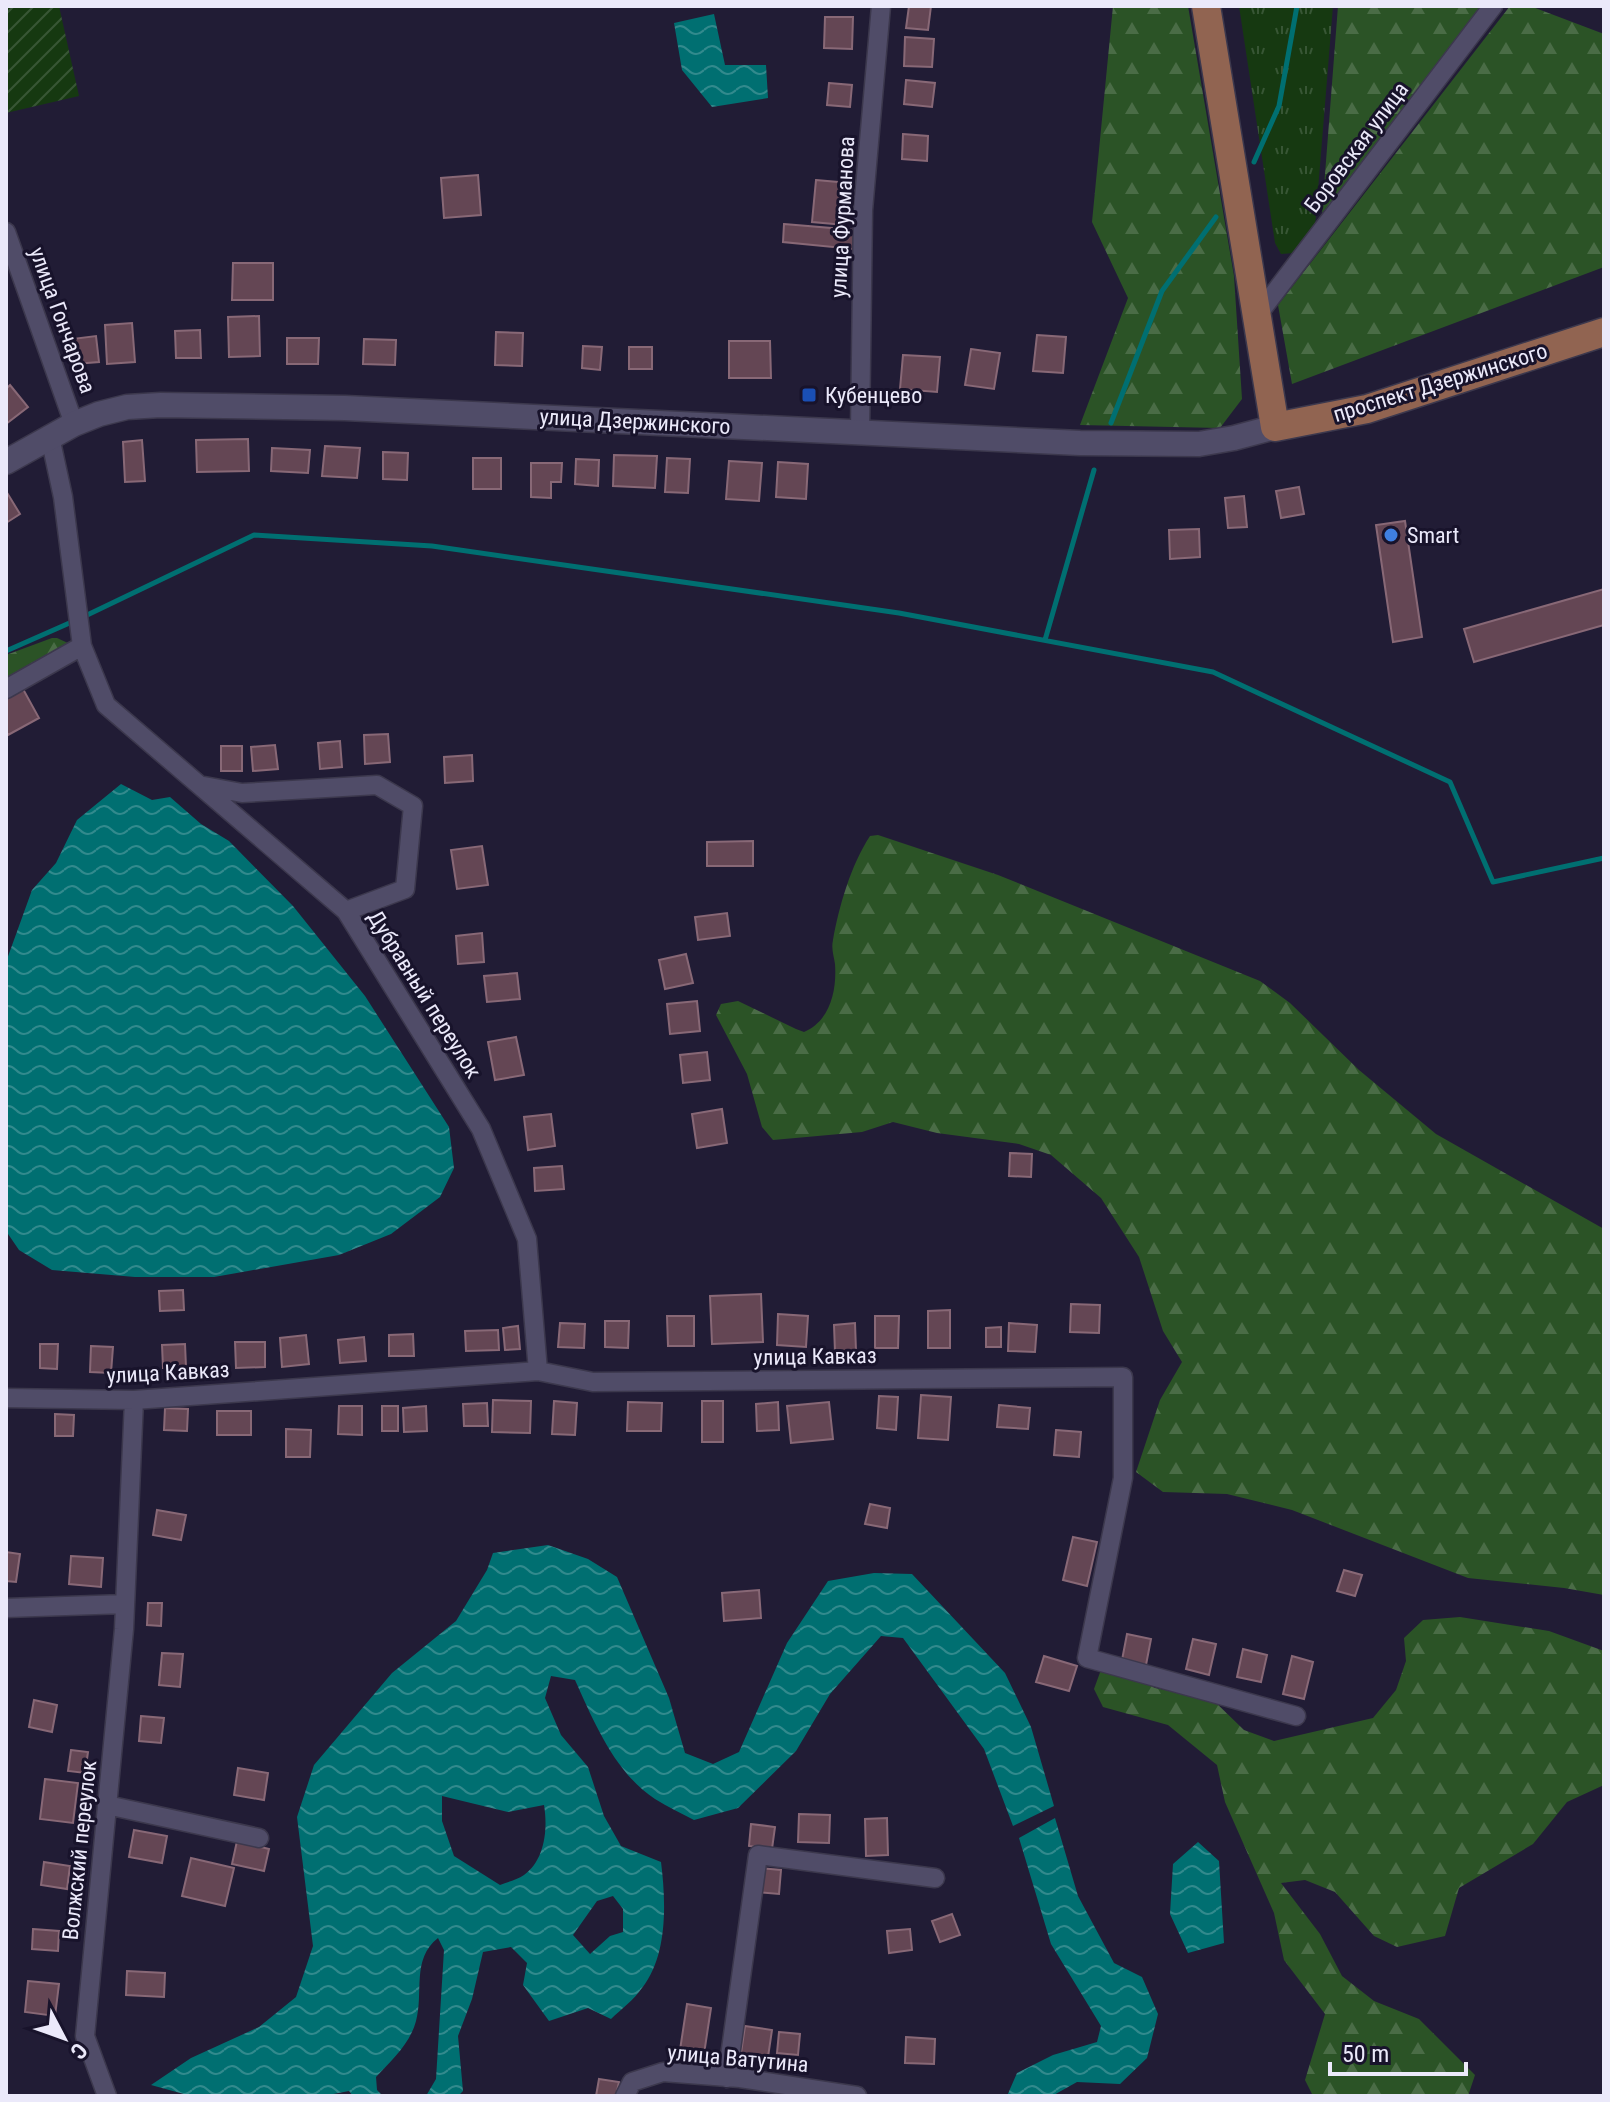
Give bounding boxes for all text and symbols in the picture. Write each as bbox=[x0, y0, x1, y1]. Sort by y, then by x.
street label: Боровская улица bbox=[1299, 77, 1413, 217]
street label: улица Фурманова bbox=[826, 136, 859, 298]
street label: улица Гончарова bbox=[24, 244, 101, 397]
street label: проспект Дзержинского bbox=[1330, 338, 1550, 427]
place label: Кубенцево bbox=[825, 383, 922, 408]
marker: Кубенцево bbox=[800, 386, 818, 404]
street label: улица Дзержинского bbox=[539, 404, 731, 439]
place label: Smart bbox=[1407, 523, 1459, 548]
marker: Smart bbox=[1382, 526, 1400, 544]
street label: Дубравный переулок bbox=[363, 906, 487, 1083]
street label: улица Кавказ bbox=[753, 1343, 877, 1370]
street label: улица Кавказ bbox=[106, 1357, 230, 1388]
street label: Волжский переулок bbox=[58, 1758, 101, 1941]
north arrow bbox=[24, 1998, 104, 2078]
scale bar bbox=[1330, 2026, 1466, 2076]
text: С bbox=[65, 2038, 92, 2064]
street label: улица Ватутина bbox=[666, 2040, 810, 2077]
text: 50 m bbox=[1342, 2040, 1389, 2068]

